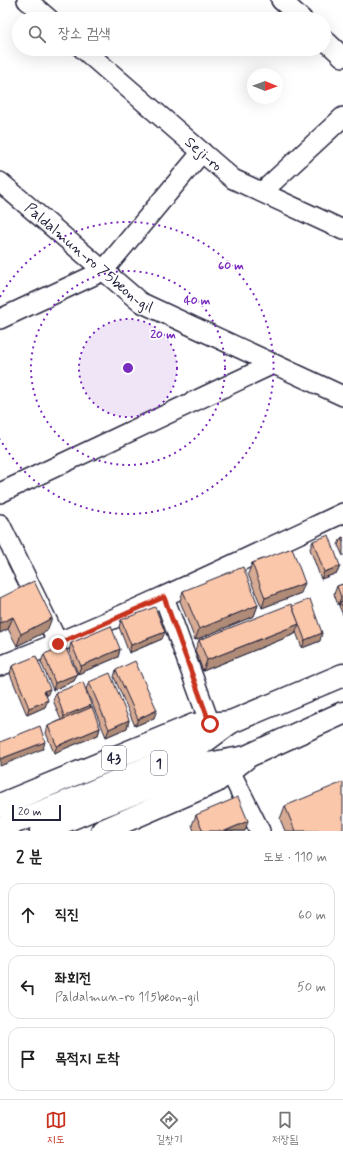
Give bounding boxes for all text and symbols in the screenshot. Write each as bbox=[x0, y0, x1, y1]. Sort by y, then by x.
search box bbox=[12, 12, 331, 56]
icon: search bbox=[26, 23, 48, 45]
text: 장소 검색 bbox=[58, 24, 110, 44]
north arrow bbox=[247, 68, 283, 104]
street label: Seji-ro bbox=[180, 133, 226, 176]
street label: Paldalmun-ro 75beon-gil bbox=[20, 199, 156, 318]
text: 60 m bbox=[218, 258, 244, 274]
text: 40 m bbox=[184, 293, 211, 309]
text: 20 m bbox=[150, 327, 176, 343]
centre of rings bbox=[121, 361, 135, 375]
route end bbox=[49, 635, 67, 653]
route start bbox=[201, 715, 219, 733]
road number: 43 bbox=[102, 746, 126, 770]
road number: 1 bbox=[151, 751, 167, 775]
scale bar bbox=[12, 803, 61, 822]
text: 20 m bbox=[18, 805, 41, 819]
text: 2 분 bbox=[16, 846, 43, 868]
text: 도보 · 110 m bbox=[263, 849, 327, 866]
icon: ahead bbox=[17, 904, 39, 926]
text: 직진 bbox=[55, 905, 79, 925]
text: 60 m bbox=[298, 907, 326, 924]
text: 좌회전 bbox=[55, 969, 91, 989]
icon: left bbox=[17, 976, 39, 998]
text: 50 m bbox=[297, 979, 326, 996]
text: Paldalmun-ro 115beon-gil bbox=[55, 989, 199, 1006]
icon: arrive bbox=[17, 1048, 39, 1070]
text: 목적지 도착 bbox=[55, 1049, 119, 1069]
tab: 지도 bbox=[45, 1109, 67, 1147]
tab: 길찾기 bbox=[156, 1109, 182, 1147]
tab: 저장됨 bbox=[272, 1109, 298, 1147]

